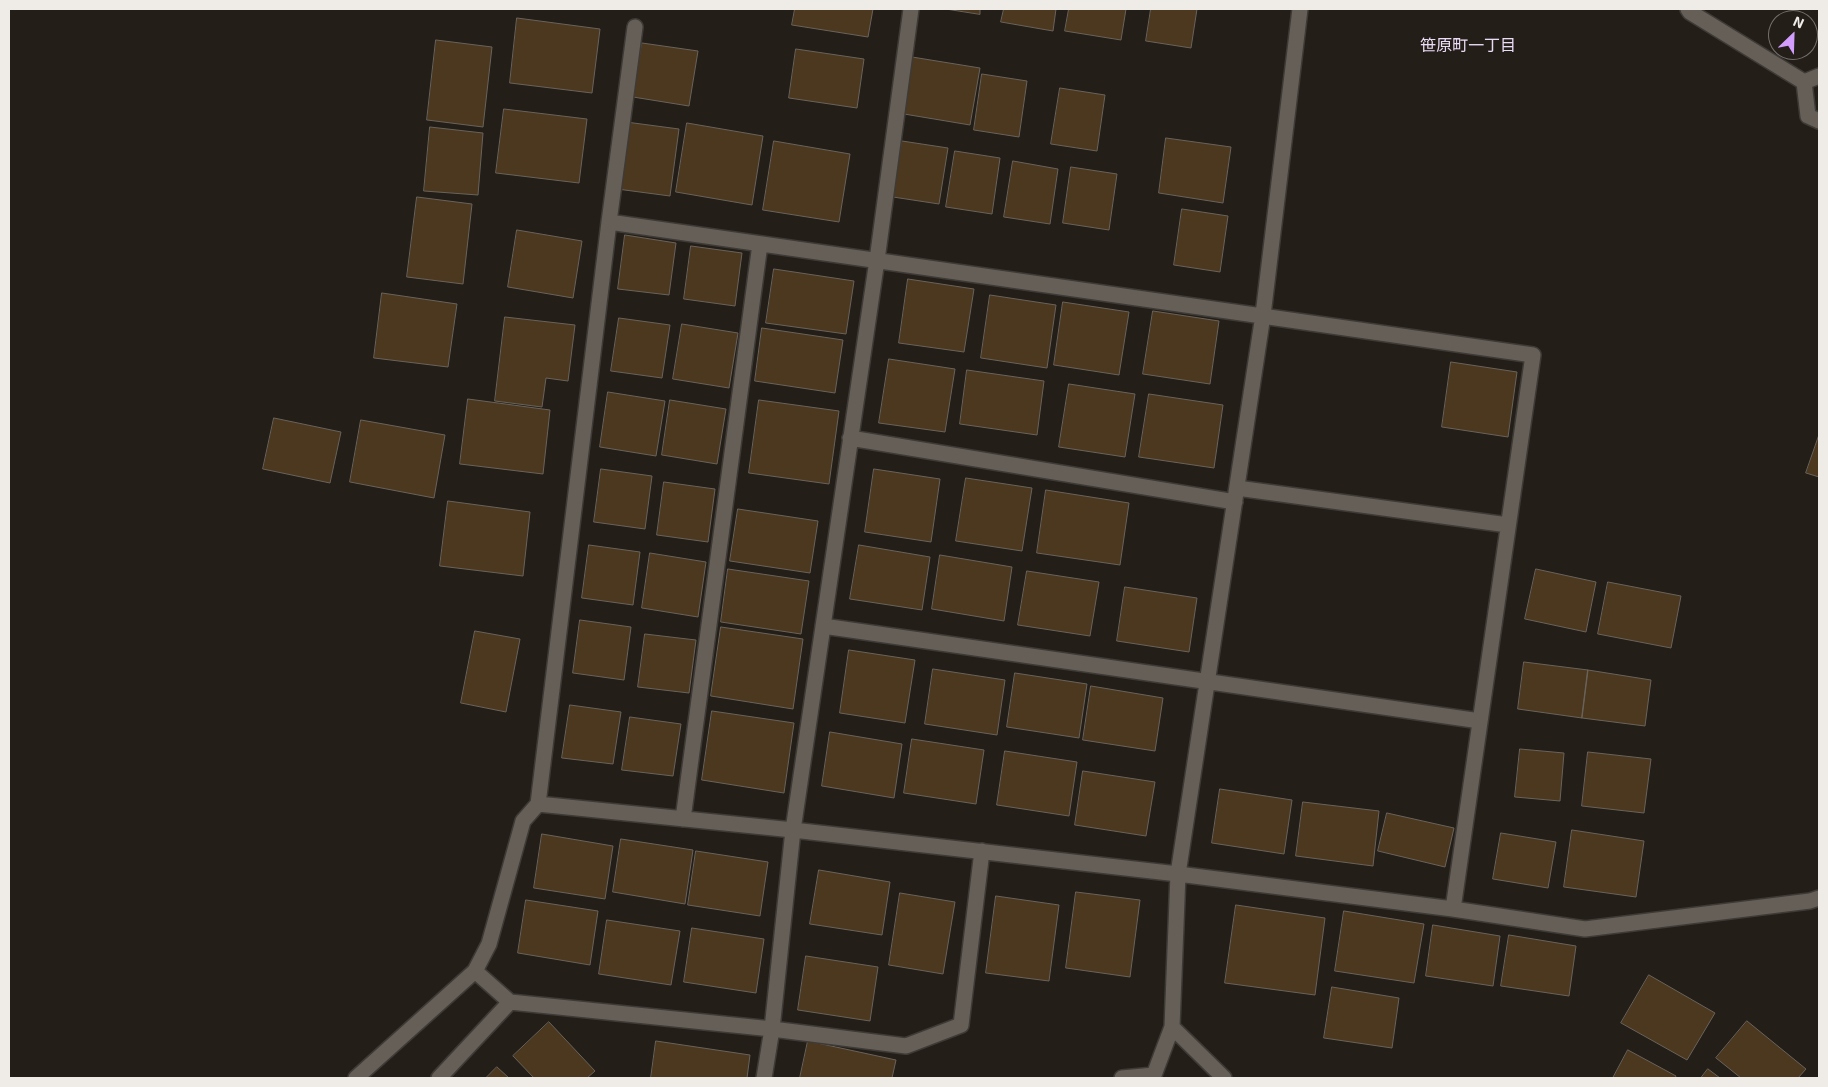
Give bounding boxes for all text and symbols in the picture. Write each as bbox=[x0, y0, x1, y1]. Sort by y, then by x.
north arrow bbox=[1768, 10, 1818, 60]
text: N bbox=[1791, 12, 1807, 32]
district label: 笹原町一丁目 bbox=[1420, 36, 1516, 56]

